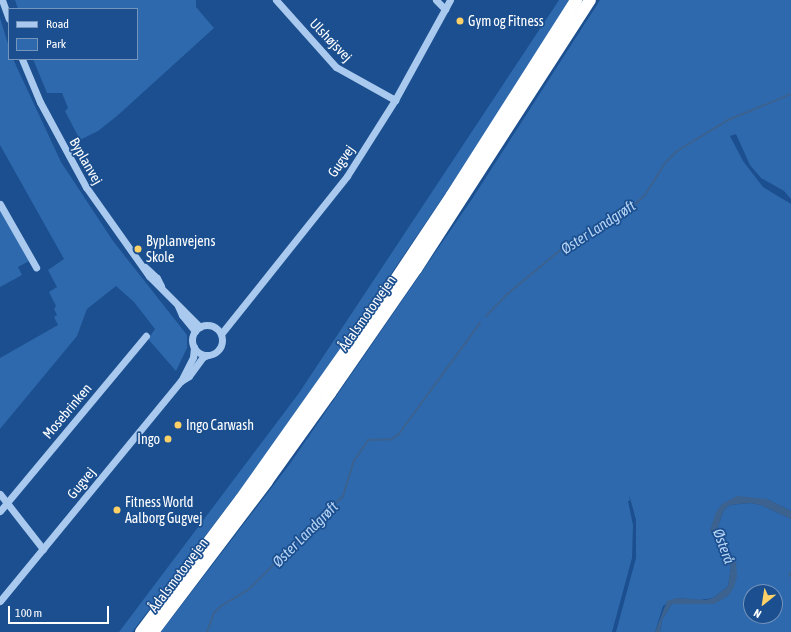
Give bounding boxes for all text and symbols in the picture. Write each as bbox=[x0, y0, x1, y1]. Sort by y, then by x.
legend bbox=[8, 8, 138, 60]
place label: Gym og Fitness bbox=[468, 13, 544, 29]
street label: Ulshøjsvej bbox=[306, 15, 356, 65]
marker: Gym og Fitness bbox=[455, 16, 465, 26]
text: Road bbox=[46, 17, 69, 31]
text: Park bbox=[46, 37, 66, 51]
street label: Byplanvej bbox=[66, 135, 106, 187]
street label: Gugvej bbox=[324, 142, 358, 180]
water label: Øster Landgrøft bbox=[557, 196, 639, 258]
place label: Byplanvejens Skole bbox=[146, 233, 215, 266]
marker: Byplanvejens Skole bbox=[133, 244, 143, 254]
street label: Ådalsmotorvejen bbox=[335, 272, 399, 354]
street label: Mosebrinken bbox=[39, 380, 95, 442]
place label: Ingo Carwash bbox=[186, 417, 254, 433]
marker: Ingo Carwash bbox=[173, 420, 183, 430]
place label: Ingo bbox=[137, 431, 160, 447]
marker: Ingo bbox=[163, 434, 173, 444]
street label: Gugvej bbox=[63, 464, 99, 502]
place label: Fitness World Aalborg Gugvej bbox=[125, 494, 202, 526]
water label: Øster Landgrøft bbox=[269, 498, 341, 570]
marker: Fitness World Aalborg Gugvej bbox=[112, 505, 122, 515]
water label: Østerå bbox=[709, 526, 739, 566]
street label: Ådalsmotorvejen bbox=[145, 535, 211, 615]
north arrow bbox=[743, 584, 783, 624]
scale bar bbox=[10, 598, 111, 624]
text: 100 m bbox=[15, 606, 42, 620]
text: N bbox=[752, 607, 763, 620]

